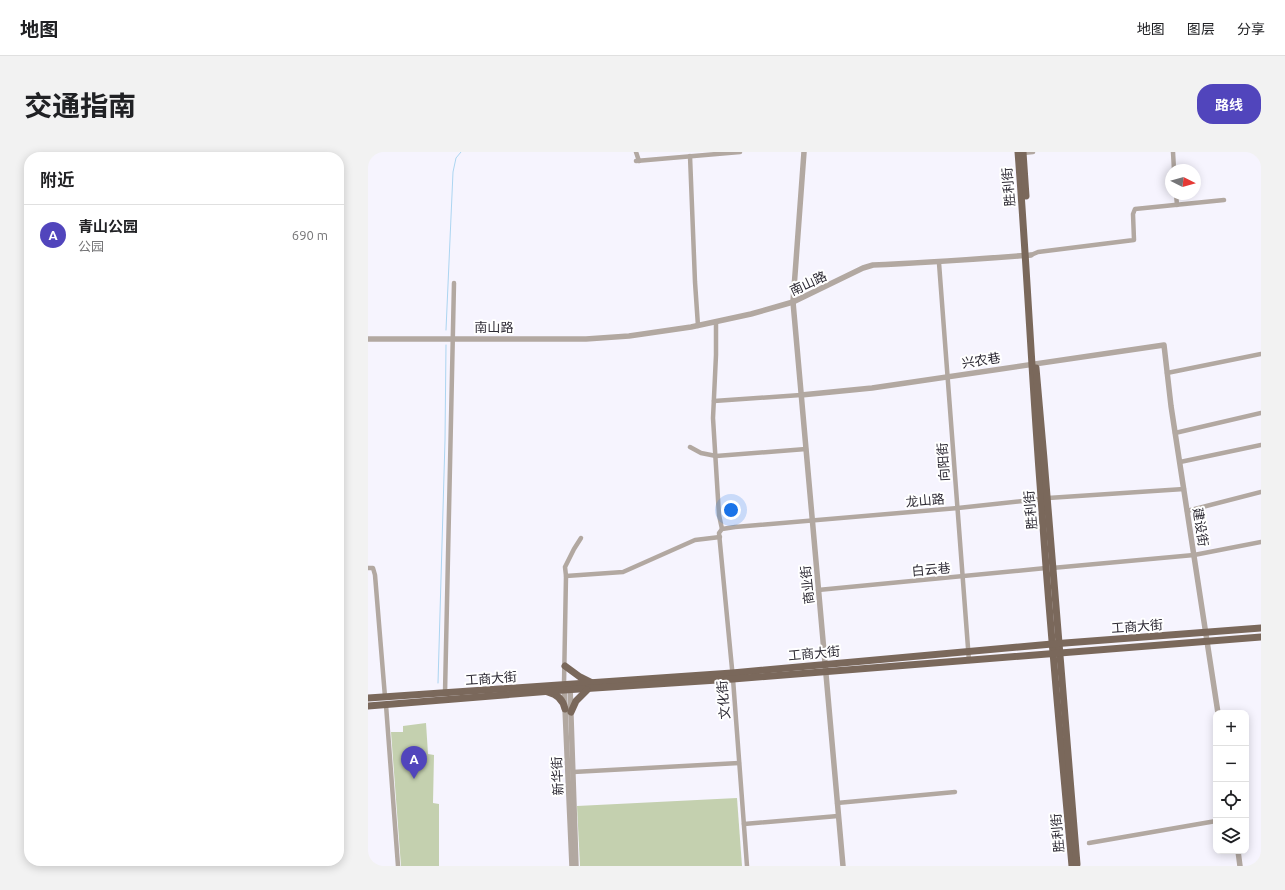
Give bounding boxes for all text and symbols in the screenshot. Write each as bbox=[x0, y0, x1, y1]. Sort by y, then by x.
text: 地图 bbox=[20, 18, 58, 40]
text: 地图 bbox=[1137, 21, 1165, 37]
text: 图层 bbox=[1187, 21, 1215, 37]
text: 分享 bbox=[1237, 21, 1265, 37]
button: 路线 bbox=[1197, 84, 1261, 124]
text: 交通指南 bbox=[24, 90, 136, 121]
north arrow bbox=[1165, 164, 1201, 200]
street label: 胜利街 bbox=[999, 167, 1017, 207]
text: 附近 bbox=[40, 170, 74, 189]
text: 青山公园 bbox=[78, 218, 138, 235]
text: A bbox=[48, 228, 58, 242]
text: 690 m bbox=[292, 228, 328, 242]
text: 公园 bbox=[78, 239, 104, 253]
street label: 南山路 bbox=[787, 268, 829, 298]
street label: 南山路 bbox=[474, 320, 514, 334]
street label: 兴农巷 bbox=[961, 350, 1001, 370]
street label: 向阳街 bbox=[935, 442, 951, 482]
street label: 胜利街 bbox=[1021, 490, 1039, 530]
street label: 龙山路 bbox=[905, 491, 945, 509]
your location bbox=[721, 500, 741, 520]
street label: 建设街 bbox=[1191, 507, 1211, 547]
street label: 白云巷 bbox=[911, 560, 951, 578]
street label: 商业街 bbox=[798, 565, 816, 605]
street label: 工商大街 bbox=[1111, 617, 1163, 635]
street label: 工商大街 bbox=[787, 644, 841, 662]
street label: 工商大街 bbox=[465, 669, 517, 687]
street label: 文化街 bbox=[714, 680, 732, 720]
map controls bbox=[1213, 710, 1249, 854]
button: + bbox=[1213, 710, 1249, 746]
pin: A bbox=[401, 746, 427, 779]
button: − bbox=[1213, 746, 1249, 782]
street label: 新华街 bbox=[549, 756, 565, 796]
button: locate bbox=[1213, 782, 1249, 818]
street label: 胜利街 bbox=[1048, 813, 1066, 853]
button: layers bbox=[1213, 818, 1249, 854]

